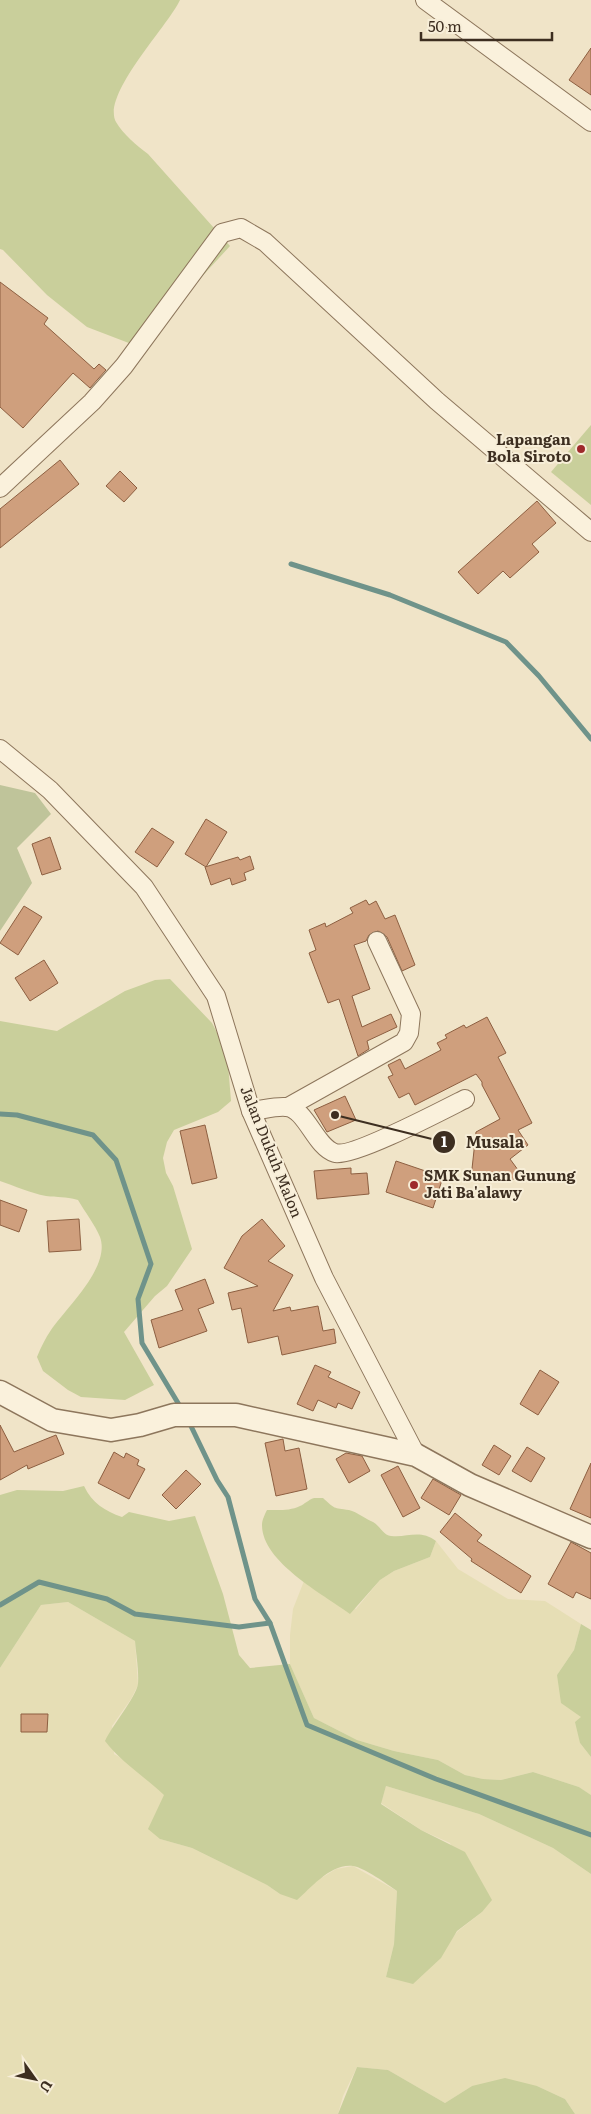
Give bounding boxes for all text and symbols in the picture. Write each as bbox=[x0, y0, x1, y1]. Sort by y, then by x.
scale bar bbox=[421, 10, 552, 42]
text: 50 m bbox=[428, 14, 462, 37]
place label: Lapangan Bola Siroto bbox=[487, 427, 572, 467]
marker: Lapangan Bola Siroto bbox=[575, 443, 587, 455]
street label: Jalan Dukuh Malon bbox=[235, 1082, 309, 1221]
callout: Musala bbox=[431, 1126, 535, 1157]
text: 1 bbox=[441, 1129, 447, 1152]
text: Musala bbox=[466, 1129, 525, 1153]
place label: SMK Sunan Gunung Jati Ba'alawy bbox=[424, 1163, 577, 1203]
marker: SMK Sunan Gunung Jati Ba'alawy bbox=[408, 1179, 420, 1191]
north arrow bbox=[10, 2054, 60, 2104]
text: U bbox=[35, 2077, 58, 2097]

